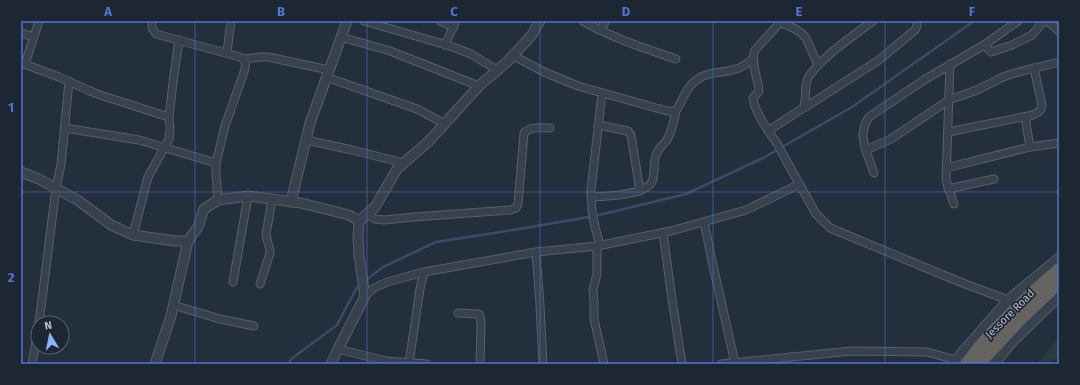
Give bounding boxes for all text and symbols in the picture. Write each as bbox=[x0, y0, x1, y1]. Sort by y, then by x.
text: A bbox=[103, 4, 112, 19]
text: B bbox=[277, 4, 285, 19]
text: C bbox=[450, 4, 458, 19]
text: D bbox=[622, 4, 631, 19]
text: E bbox=[796, 4, 803, 19]
text: F bbox=[969, 4, 976, 19]
text: 1 bbox=[8, 100, 14, 115]
text: 2 bbox=[8, 270, 15, 285]
street label: Jessore Road bbox=[983, 287, 1037, 341]
north arrow bbox=[30, 315, 70, 355]
text: N bbox=[44, 319, 53, 333]

